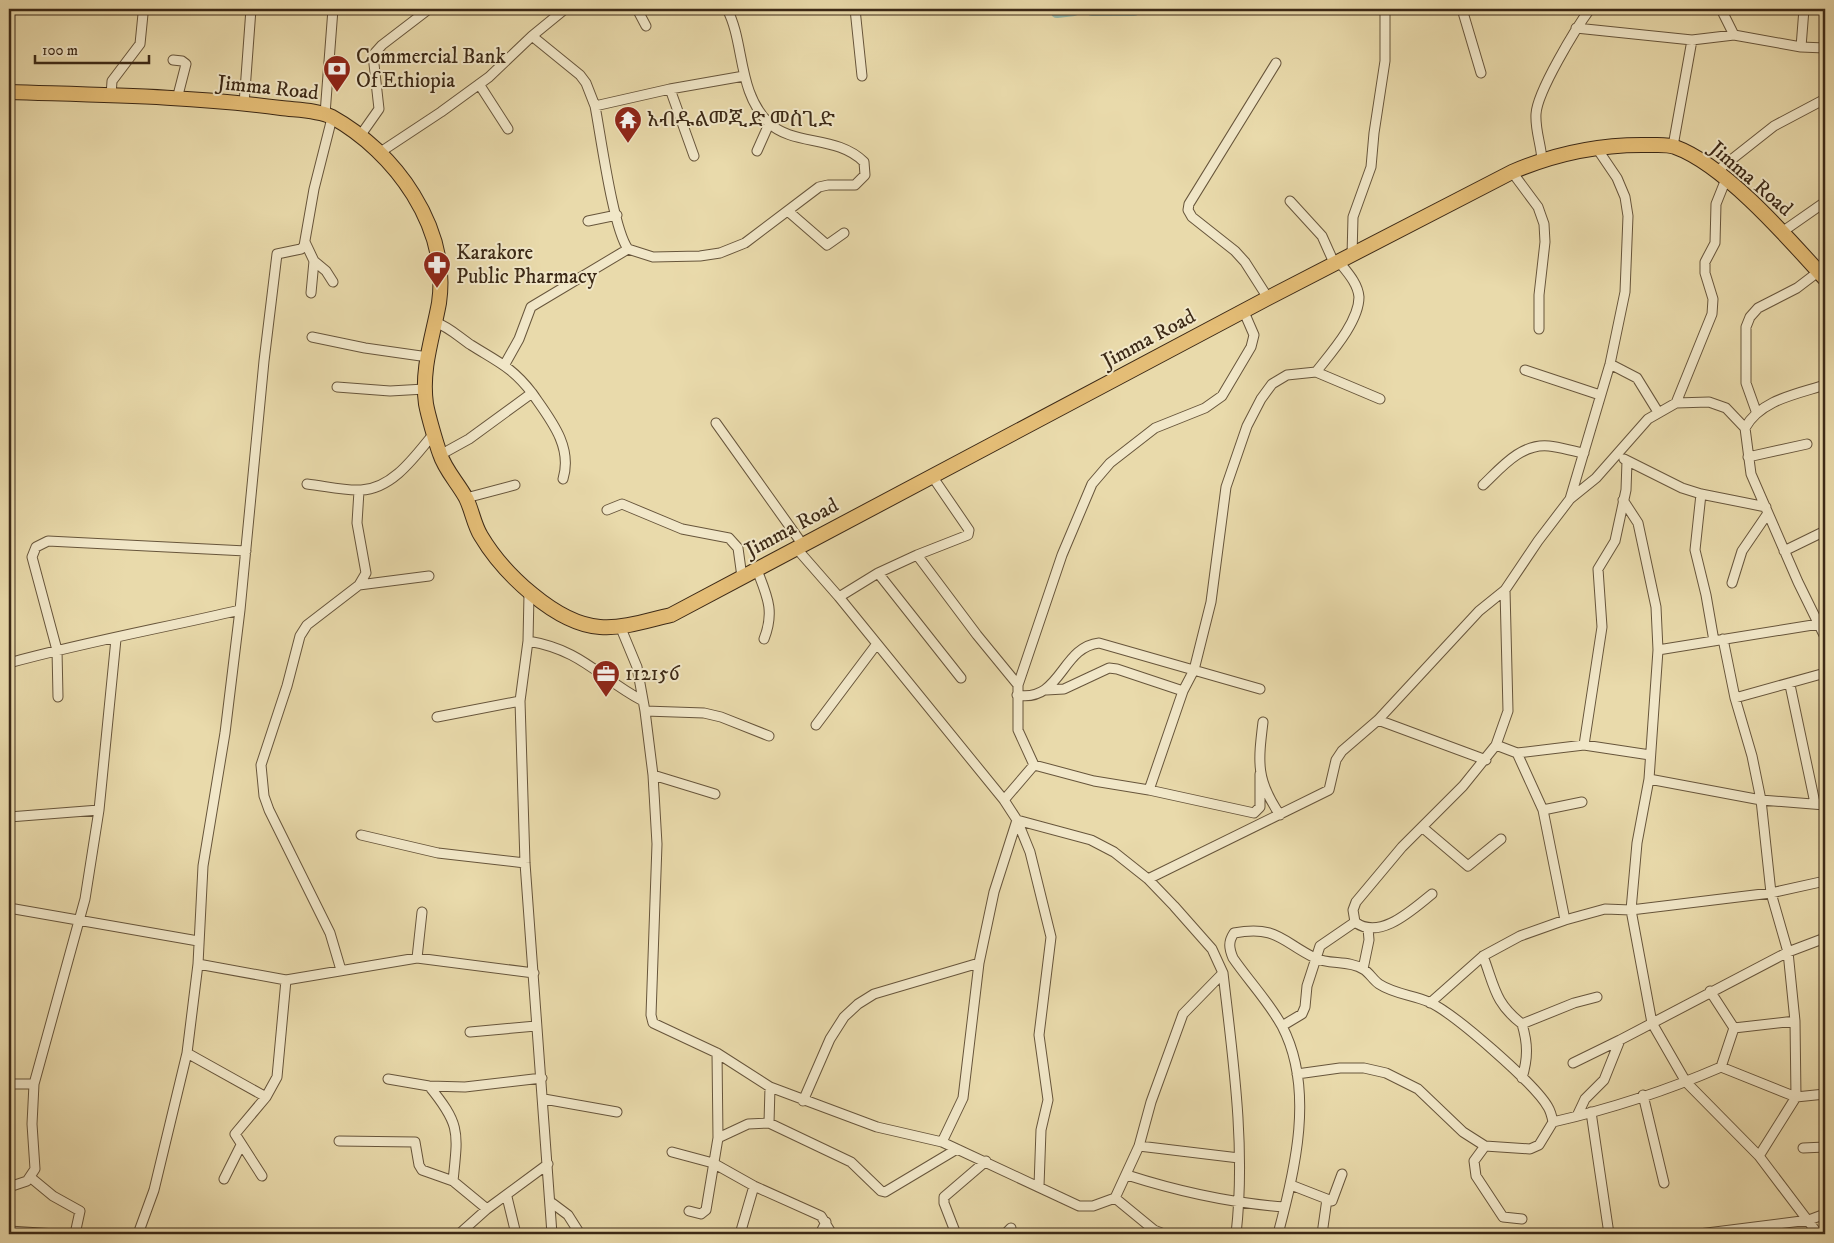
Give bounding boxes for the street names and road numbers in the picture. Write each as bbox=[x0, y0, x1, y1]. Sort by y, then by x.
street label: Jimma Road bbox=[214, 70, 321, 106]
street label: Jimma Road bbox=[1703, 134, 1798, 223]
street label: Jimma Road bbox=[1096, 303, 1201, 375]
street label: Jimma Road bbox=[739, 492, 844, 564]

